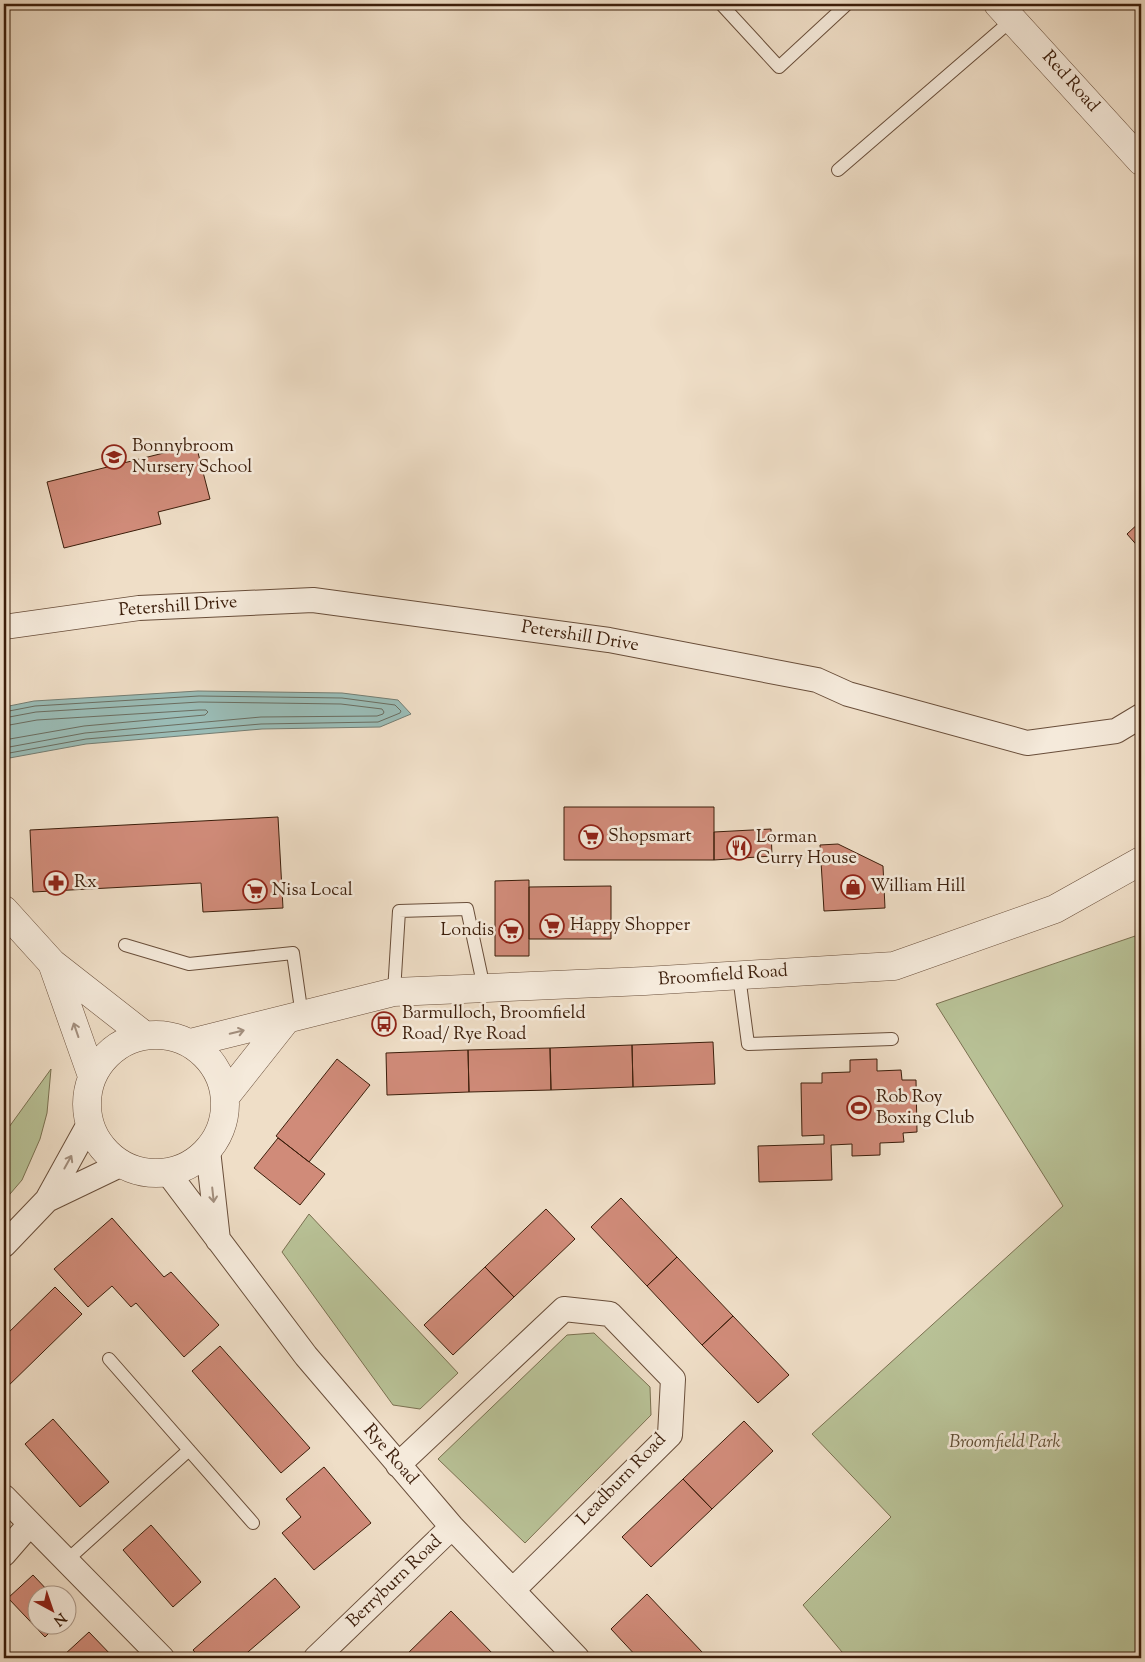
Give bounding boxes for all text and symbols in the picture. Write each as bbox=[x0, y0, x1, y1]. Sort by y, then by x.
street label: Red Road bbox=[1035, 45, 1105, 119]
place label: Bonnybroom Nursery School bbox=[132, 434, 252, 481]
school or university icon: Bonnybroom Nursery School bbox=[101, 444, 127, 470]
street label: Petershill Drive bbox=[118, 590, 238, 624]
street label: Petershill Drive bbox=[519, 615, 641, 659]
supermarket icon: Shopsmart bbox=[578, 824, 604, 850]
place label: Shopsmart bbox=[608, 824, 692, 850]
place label: Lorman Curry House bbox=[756, 825, 857, 872]
restaurant icon: Lorman Curry House bbox=[726, 835, 752, 861]
pharmacy icon: Rx bbox=[43, 870, 69, 896]
place label: Rx bbox=[74, 870, 97, 896]
shop icon: William Hill bbox=[840, 874, 866, 900]
place label: William Hill bbox=[870, 874, 966, 900]
supermarket icon: Nisa Local bbox=[242, 878, 268, 904]
place label: Nisa Local bbox=[272, 878, 353, 904]
supermarket icon: Happy Shopper bbox=[539, 913, 565, 939]
place label: Happy Shopper bbox=[570, 913, 690, 939]
place label: Londis bbox=[440, 918, 494, 944]
supermarket icon: Londis bbox=[498, 918, 524, 944]
street label: Broomfield Road bbox=[657, 958, 789, 994]
place label: Barmulloch, Broomfield Road/ Rye Road bbox=[402, 1001, 586, 1048]
bus stop icon: Barmulloch, Broomfield Road/ Rye Road bbox=[371, 1011, 397, 1037]
one-way arrow bbox=[71, 1022, 80, 1038]
one-way arrow bbox=[229, 1027, 245, 1036]
place label: Rob Roy Boxing Club bbox=[876, 1085, 975, 1132]
sports icon: Rob Roy Boxing Club bbox=[846, 1095, 872, 1121]
one-way arrow bbox=[64, 1155, 73, 1170]
one-way arrow bbox=[208, 1187, 218, 1203]
street label: Rye Road bbox=[356, 1419, 424, 1491]
street label: Leadburn Road bbox=[571, 1428, 673, 1532]
park label: Broomfield Park bbox=[949, 1430, 1061, 1456]
street label: Berryburn Road bbox=[341, 1530, 449, 1634]
north arrow bbox=[28, 1584, 78, 1634]
text: N bbox=[48, 1607, 70, 1630]

